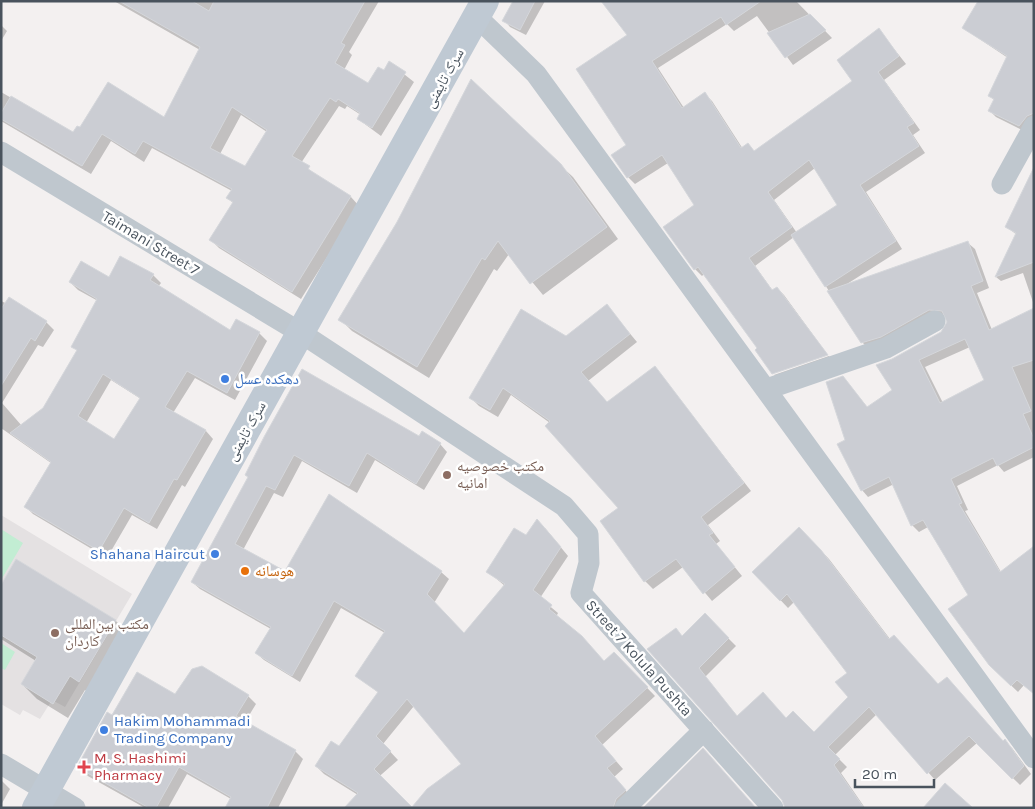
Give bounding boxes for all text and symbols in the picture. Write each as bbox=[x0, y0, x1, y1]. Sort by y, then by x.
street label: سرک تایمنی bbox=[420, 45, 469, 111]
street label: Taimani Street 7 bbox=[99, 207, 203, 279]
place label: دهکده عسل bbox=[235, 370, 299, 389]
marker: دهکده عسل bbox=[219, 373, 231, 385]
street label: سرک تایمنی bbox=[222, 398, 271, 464]
place label: مکتب خصوصیه امانیه bbox=[457, 457, 544, 492]
marker: مکتب خصوصیه امانیه bbox=[441, 469, 453, 481]
place label: Shahana Haircut bbox=[90, 545, 205, 563]
marker: Shahana Haircut bbox=[209, 548, 221, 560]
place label: هوسانه bbox=[255, 562, 294, 580]
marker: هوسانه bbox=[239, 565, 251, 577]
street label: Street 7 Kolula Pushta bbox=[582, 596, 696, 720]
place label: مکتب بین‌المللی کاردان bbox=[65, 615, 149, 651]
marker: مکتب بین‌المللی کاردان bbox=[49, 627, 61, 639]
place label: Hakim Mohammadi Trading Company bbox=[114, 712, 251, 747]
marker: Hakim Mohammadi Trading Company bbox=[98, 724, 110, 736]
place label: M. S. Hashimi Pharmacy bbox=[94, 749, 186, 784]
scale bar bbox=[855, 756, 934, 788]
marker: M. S. Hashimi Pharmacy bbox=[78, 761, 90, 773]
text: 20 m bbox=[862, 765, 897, 783]

